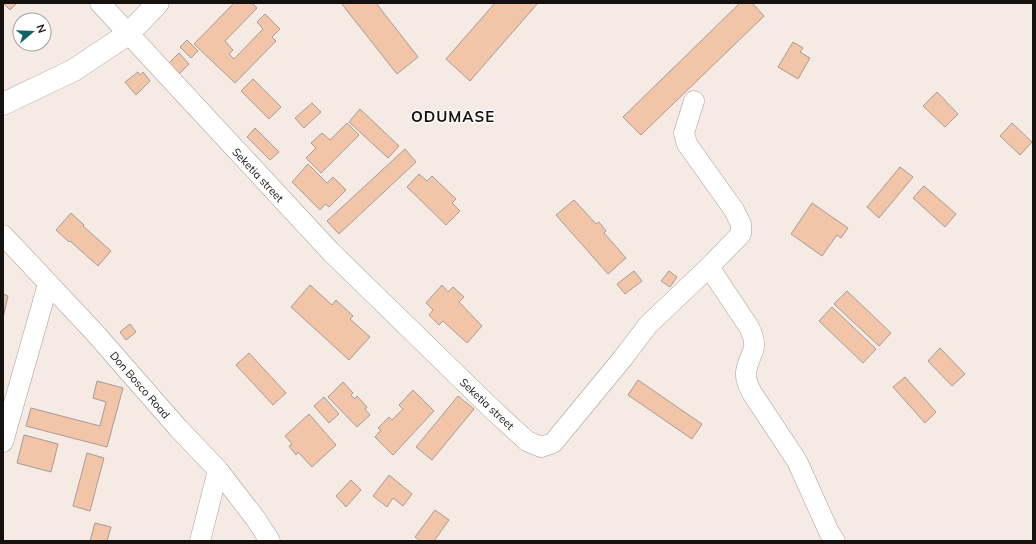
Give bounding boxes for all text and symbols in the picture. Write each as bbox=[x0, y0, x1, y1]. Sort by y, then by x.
north arrow bbox=[12, 12, 52, 52]
text: N bbox=[33, 23, 49, 35]
district label: ODUMASE bbox=[411, 107, 495, 126]
street label: Seketia street bbox=[229, 145, 287, 205]
street label: Don Bosco Road bbox=[107, 349, 173, 421]
street label: Seketia street bbox=[457, 375, 517, 433]

